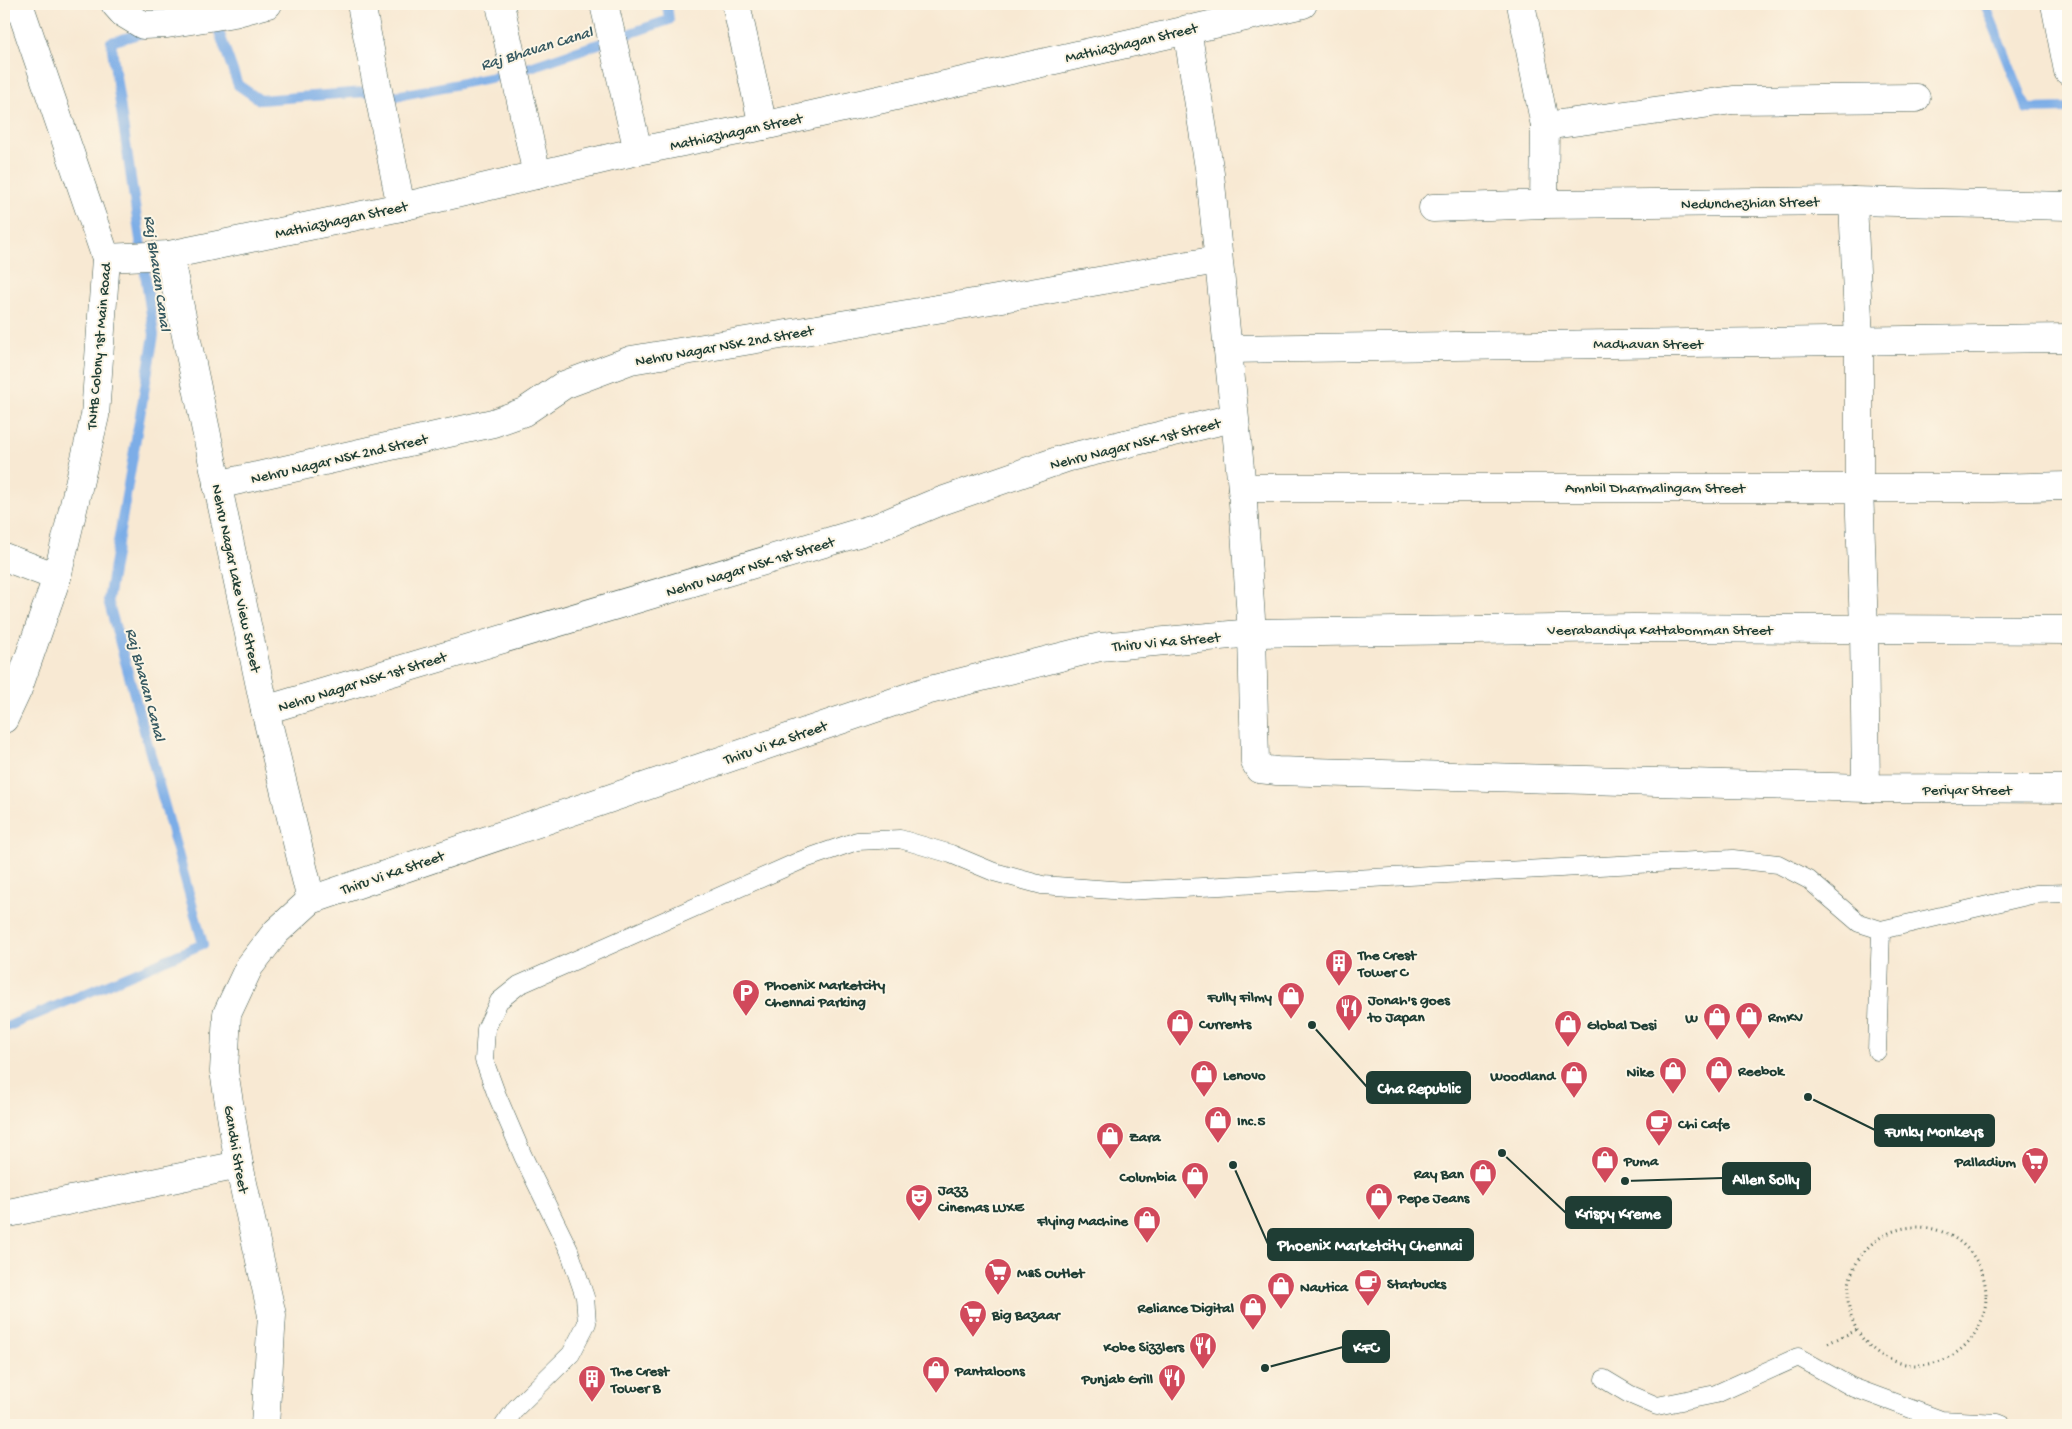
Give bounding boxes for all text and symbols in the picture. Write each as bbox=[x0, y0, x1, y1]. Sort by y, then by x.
street label: Mathiazhagan Street bbox=[1064, 20, 1201, 68]
water label: Raj Bhavan Canal bbox=[479, 24, 597, 76]
street label: Mathiazhagan Street bbox=[669, 110, 806, 156]
street label: Nedunchezhian Street bbox=[1681, 194, 1821, 214]
street label: Mathiazhagan Street bbox=[274, 198, 411, 244]
water label: Raj Bhavan Canal bbox=[138, 215, 173, 334]
street label: TNHB Colony 1st Main Road bbox=[84, 261, 116, 431]
street label: Nehru Nagar NSK 2nd Street bbox=[634, 322, 817, 372]
street label: Madhavan Street bbox=[1593, 336, 1705, 354]
street label: Nehru Nagar NSK 1st Street bbox=[1048, 415, 1224, 475]
street label: Nehru Nagar NSK 2nd Street bbox=[249, 430, 431, 489]
street label: Amnbil Dharmalingam Street bbox=[1565, 480, 1747, 498]
street label: Nehru Nagar Lake View Street bbox=[206, 483, 264, 676]
street label: Nehru Nagar NSK 1st Street bbox=[664, 533, 839, 602]
street label: Veerabandiya Kattabomman Street bbox=[1546, 622, 1775, 640]
water label: Raj Bhavan Canal bbox=[119, 626, 168, 745]
street label: Thiru Vi Ka Street bbox=[1110, 629, 1223, 657]
street label: Nehru Nagar NSK 1st Street bbox=[276, 648, 451, 717]
street label: Thiru Vi Ka Street bbox=[721, 717, 832, 770]
street label: Periyar Street bbox=[1921, 782, 2013, 800]
street label: Thiru Vi Ka Street bbox=[338, 847, 449, 900]
place label: The Crest Tower C bbox=[1357, 947, 1418, 982]
building icon: The Crest Tower C bbox=[1324, 948, 1354, 987]
place label: Phoenix Marketcity Chennai Parking bbox=[764, 977, 886, 1012]
parking icon: Phoenix Marketcity Chennai Parking bbox=[731, 978, 761, 1017]
shop icon: Fully Filmy bbox=[1276, 981, 1306, 1020]
place label: Fully Filmy bbox=[1206, 989, 1273, 1007]
place label: Jonah's goes to Japan bbox=[1366, 992, 1451, 1027]
restaurant icon: Jonah's goes to Japan bbox=[1334, 993, 1364, 1032]
shop icon: RmKV bbox=[1734, 1001, 1764, 1040]
shop icon: W bbox=[1702, 1002, 1732, 1041]
shop icon: Currents bbox=[1165, 1008, 1195, 1047]
shop icon: Global Desi bbox=[1553, 1009, 1583, 1048]
place label: RmKV bbox=[1767, 1009, 1804, 1027]
place label: W bbox=[1684, 1010, 1698, 1028]
place label: Currents bbox=[1198, 1016, 1253, 1034]
place label: Global Desi bbox=[1587, 1017, 1657, 1035]
shop icon: Reebok bbox=[1704, 1055, 1734, 1094]
shop icon: Nike bbox=[1658, 1056, 1688, 1095]
shop icon: Lenovo bbox=[1189, 1059, 1219, 1098]
shop icon: Woodland bbox=[1559, 1060, 1589, 1099]
place label: Reebok bbox=[1737, 1063, 1786, 1081]
place label: Nike bbox=[1627, 1064, 1655, 1082]
place label: Lenovo bbox=[1223, 1067, 1266, 1085]
place label: Woodland bbox=[1489, 1068, 1557, 1086]
callout: Cha Republic bbox=[1367, 1072, 1470, 1103]
text: Cha Republic bbox=[1377, 1081, 1462, 1100]
street label: Gandhi Street bbox=[218, 1104, 252, 1196]
shop icon: Inc.5 bbox=[1203, 1105, 1233, 1144]
cafe icon: Chi Cafe bbox=[1644, 1108, 1674, 1147]
place label: Inc.5 bbox=[1237, 1113, 1266, 1131]
callout: Funky Monkeys bbox=[1875, 1115, 1994, 1146]
place label: Chi Cafe bbox=[1677, 1116, 1731, 1134]
shop icon: Zara bbox=[1095, 1121, 1125, 1160]
text: Funky Monkeys bbox=[1884, 1124, 1984, 1143]
place label: Zara bbox=[1129, 1129, 1161, 1147]
shop icon: Puma bbox=[1590, 1145, 1620, 1184]
supermarket icon: Palladium bbox=[2020, 1146, 2050, 1185]
place label: Puma bbox=[1623, 1153, 1659, 1171]
place label: Palladium bbox=[1954, 1154, 2016, 1172]
shop icon: Ray Ban bbox=[1468, 1158, 1498, 1197]
shop icon: Columbia bbox=[1180, 1161, 1210, 1200]
callout: Allen Solly bbox=[1723, 1163, 1810, 1194]
place label: Ray Ban bbox=[1413, 1166, 1465, 1184]
place label: Columbia bbox=[1119, 1169, 1177, 1187]
text: Allen Solly bbox=[1732, 1172, 1800, 1191]
place label: Jazz Cinemas LUXE bbox=[937, 1182, 1025, 1217]
shop icon: Pepe Jeans bbox=[1364, 1182, 1394, 1221]
theatre icon: Jazz Cinemas LUXE bbox=[904, 1183, 934, 1222]
place label: Pepe Jeans bbox=[1397, 1190, 1471, 1208]
callout: Krispy Kreme bbox=[1566, 1197, 1671, 1228]
shop icon: Flying Machine bbox=[1132, 1205, 1162, 1244]
text: Krispy Kreme bbox=[1574, 1206, 1662, 1225]
place label: Flying Machine bbox=[1036, 1213, 1129, 1231]
callout: Phoenix Marketcity Chennai bbox=[1268, 1229, 1473, 1260]
text: Phoenix Marketcity Chennai bbox=[1276, 1238, 1463, 1257]
supermarket icon: M&S Outlet bbox=[983, 1257, 1013, 1296]
place label: M&S Outlet bbox=[1017, 1265, 1086, 1283]
cafe icon: Starbucks bbox=[1353, 1268, 1383, 1307]
shop icon: Nautica bbox=[1266, 1271, 1296, 1310]
place label: Starbucks bbox=[1387, 1276, 1447, 1294]
place label: Nautica bbox=[1300, 1279, 1349, 1297]
shop icon: Reliance Digital bbox=[1238, 1292, 1268, 1331]
supermarket icon: Big Bazaar bbox=[958, 1299, 988, 1338]
place label: Reliance Digital bbox=[1136, 1300, 1235, 1318]
place label: Big Bazaar bbox=[991, 1307, 1061, 1325]
restaurant icon: Kobe Sizzlers bbox=[1188, 1331, 1218, 1370]
callout: KFC bbox=[1343, 1331, 1389, 1362]
place label: Kobe Sizzlers bbox=[1102, 1339, 1185, 1357]
text: KFC bbox=[1352, 1340, 1380, 1359]
shop icon: Pantaloons bbox=[921, 1355, 951, 1394]
place label: The Crest Tower B bbox=[610, 1363, 671, 1398]
place label: Pantaloons bbox=[954, 1363, 1026, 1381]
restaurant icon: Punjab Grill bbox=[1157, 1363, 1187, 1402]
building icon: The Crest Tower B bbox=[577, 1364, 607, 1403]
place label: Punjab Grill bbox=[1081, 1371, 1154, 1389]

